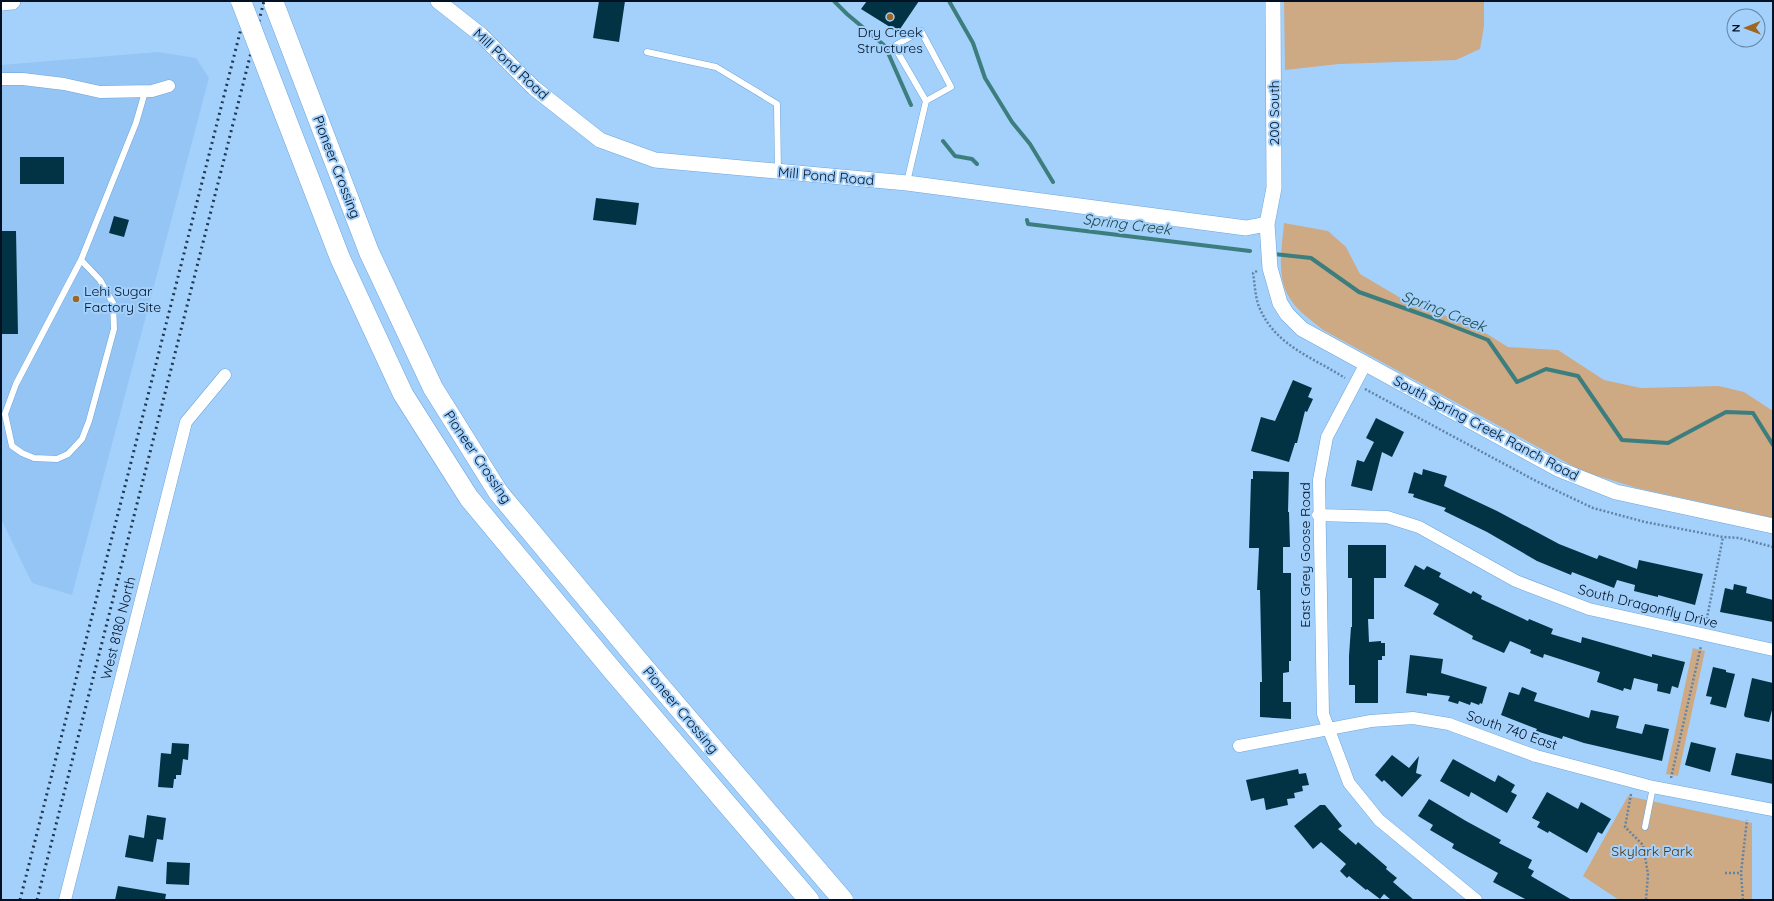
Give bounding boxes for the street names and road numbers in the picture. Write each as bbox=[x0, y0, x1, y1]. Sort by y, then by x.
street label: Mill Pond Road bbox=[470, 24, 552, 104]
street label: 200 South bbox=[1265, 80, 1283, 146]
street label: Pioneer Crossing bbox=[309, 113, 365, 221]
street label: Mill Pond Road bbox=[777, 163, 875, 189]
street label: South Spring Creek Ranch Road bbox=[1390, 371, 1582, 485]
street label: Pioneer Crossing bbox=[440, 407, 516, 507]
street label: East Grey Goose Road bbox=[1296, 482, 1314, 628]
street label: West 8180 North bbox=[97, 575, 139, 681]
street label: South Dragonfly Drive bbox=[1576, 580, 1720, 632]
street label: Pioneer Crossing bbox=[639, 663, 723, 757]
street label: South 740 East bbox=[1464, 706, 1560, 754]

